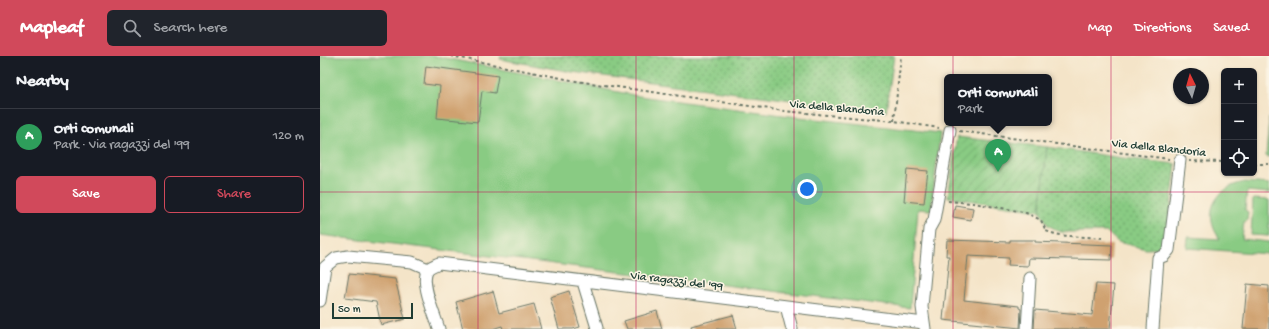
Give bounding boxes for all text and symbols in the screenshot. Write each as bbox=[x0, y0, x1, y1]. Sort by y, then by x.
search box bbox=[107, 10, 387, 46]
text: Mapleaf bbox=[20, 17, 83, 40]
icon: search bbox=[121, 17, 143, 39]
text: Search here bbox=[153, 19, 227, 37]
text: Map bbox=[1088, 20, 1112, 37]
text: Directions bbox=[1134, 20, 1191, 37]
text: Saved bbox=[1213, 20, 1249, 37]
north arrow bbox=[1173, 68, 1209, 104]
map controls bbox=[1221, 68, 1257, 176]
button: + bbox=[1221, 68, 1257, 104]
text: Nearby bbox=[16, 72, 69, 92]
popup bbox=[944, 74, 1052, 126]
text: Orti comunali bbox=[958, 84, 1038, 102]
street label: Via della Blandoria bbox=[788, 98, 885, 120]
text: Park bbox=[958, 102, 983, 117]
button: − bbox=[1221, 104, 1257, 140]
text: Orti comunali bbox=[54, 120, 134, 138]
text: A bbox=[25, 129, 33, 144]
text: 120 m bbox=[273, 129, 304, 144]
street label: Via della Blandoria bbox=[1110, 137, 1207, 161]
text: Park · Via ragazzi del '99 bbox=[54, 138, 190, 153]
pin: A bbox=[985, 139, 1011, 172]
button: locate bbox=[1221, 140, 1257, 176]
button: Save bbox=[16, 176, 156, 213]
button: Share bbox=[164, 176, 304, 213]
your location bbox=[797, 179, 817, 199]
street label: Via ragazzi del '99 bbox=[629, 269, 724, 295]
scale bar bbox=[332, 301, 413, 320]
text: 50 m bbox=[338, 304, 360, 316]

